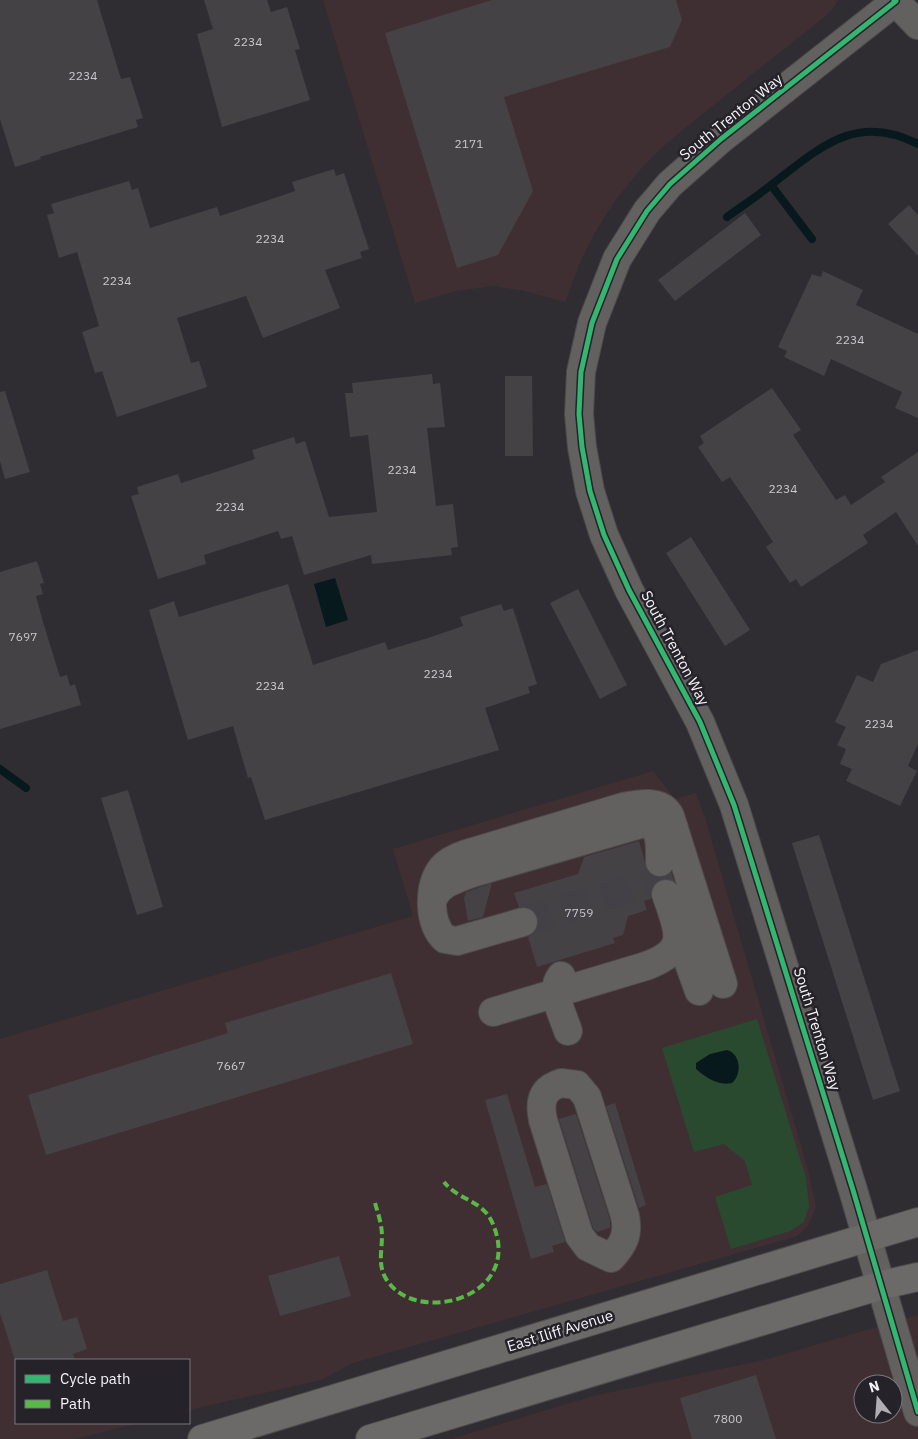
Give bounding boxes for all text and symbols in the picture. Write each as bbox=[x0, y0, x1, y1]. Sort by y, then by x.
house number: 2234 bbox=[234, 34, 262, 49]
house number: 2234 bbox=[69, 68, 97, 83]
street label: South Trenton Way bbox=[675, 69, 787, 164]
house number: 2171 bbox=[455, 136, 483, 151]
house number: 2234 bbox=[256, 231, 284, 246]
house number: 2234 bbox=[103, 273, 131, 288]
house number: 2234 bbox=[836, 332, 864, 347]
house number: 2234 bbox=[388, 462, 416, 477]
house number: 2234 bbox=[769, 481, 797, 496]
house number: 2234 bbox=[216, 499, 244, 514]
street label: South Trenton Way bbox=[637, 587, 714, 709]
house number: 7697 bbox=[9, 629, 37, 644]
house number: 2234 bbox=[424, 666, 452, 681]
house number: 2234 bbox=[256, 678, 284, 693]
house number: 2234 bbox=[865, 716, 893, 731]
house number: 7759 bbox=[565, 905, 593, 920]
street label: South Trenton Way bbox=[790, 965, 845, 1093]
house number: 7667 bbox=[217, 1058, 245, 1073]
street label: East Iliff Avenue bbox=[505, 1305, 615, 1356]
legend bbox=[15, 1359, 190, 1424]
text: Cycle path bbox=[60, 1369, 131, 1388]
north arrow bbox=[853, 1374, 903, 1424]
text: N bbox=[867, 1376, 882, 1397]
text: Path bbox=[60, 1394, 91, 1413]
house number: 7800 bbox=[714, 1411, 742, 1426]

